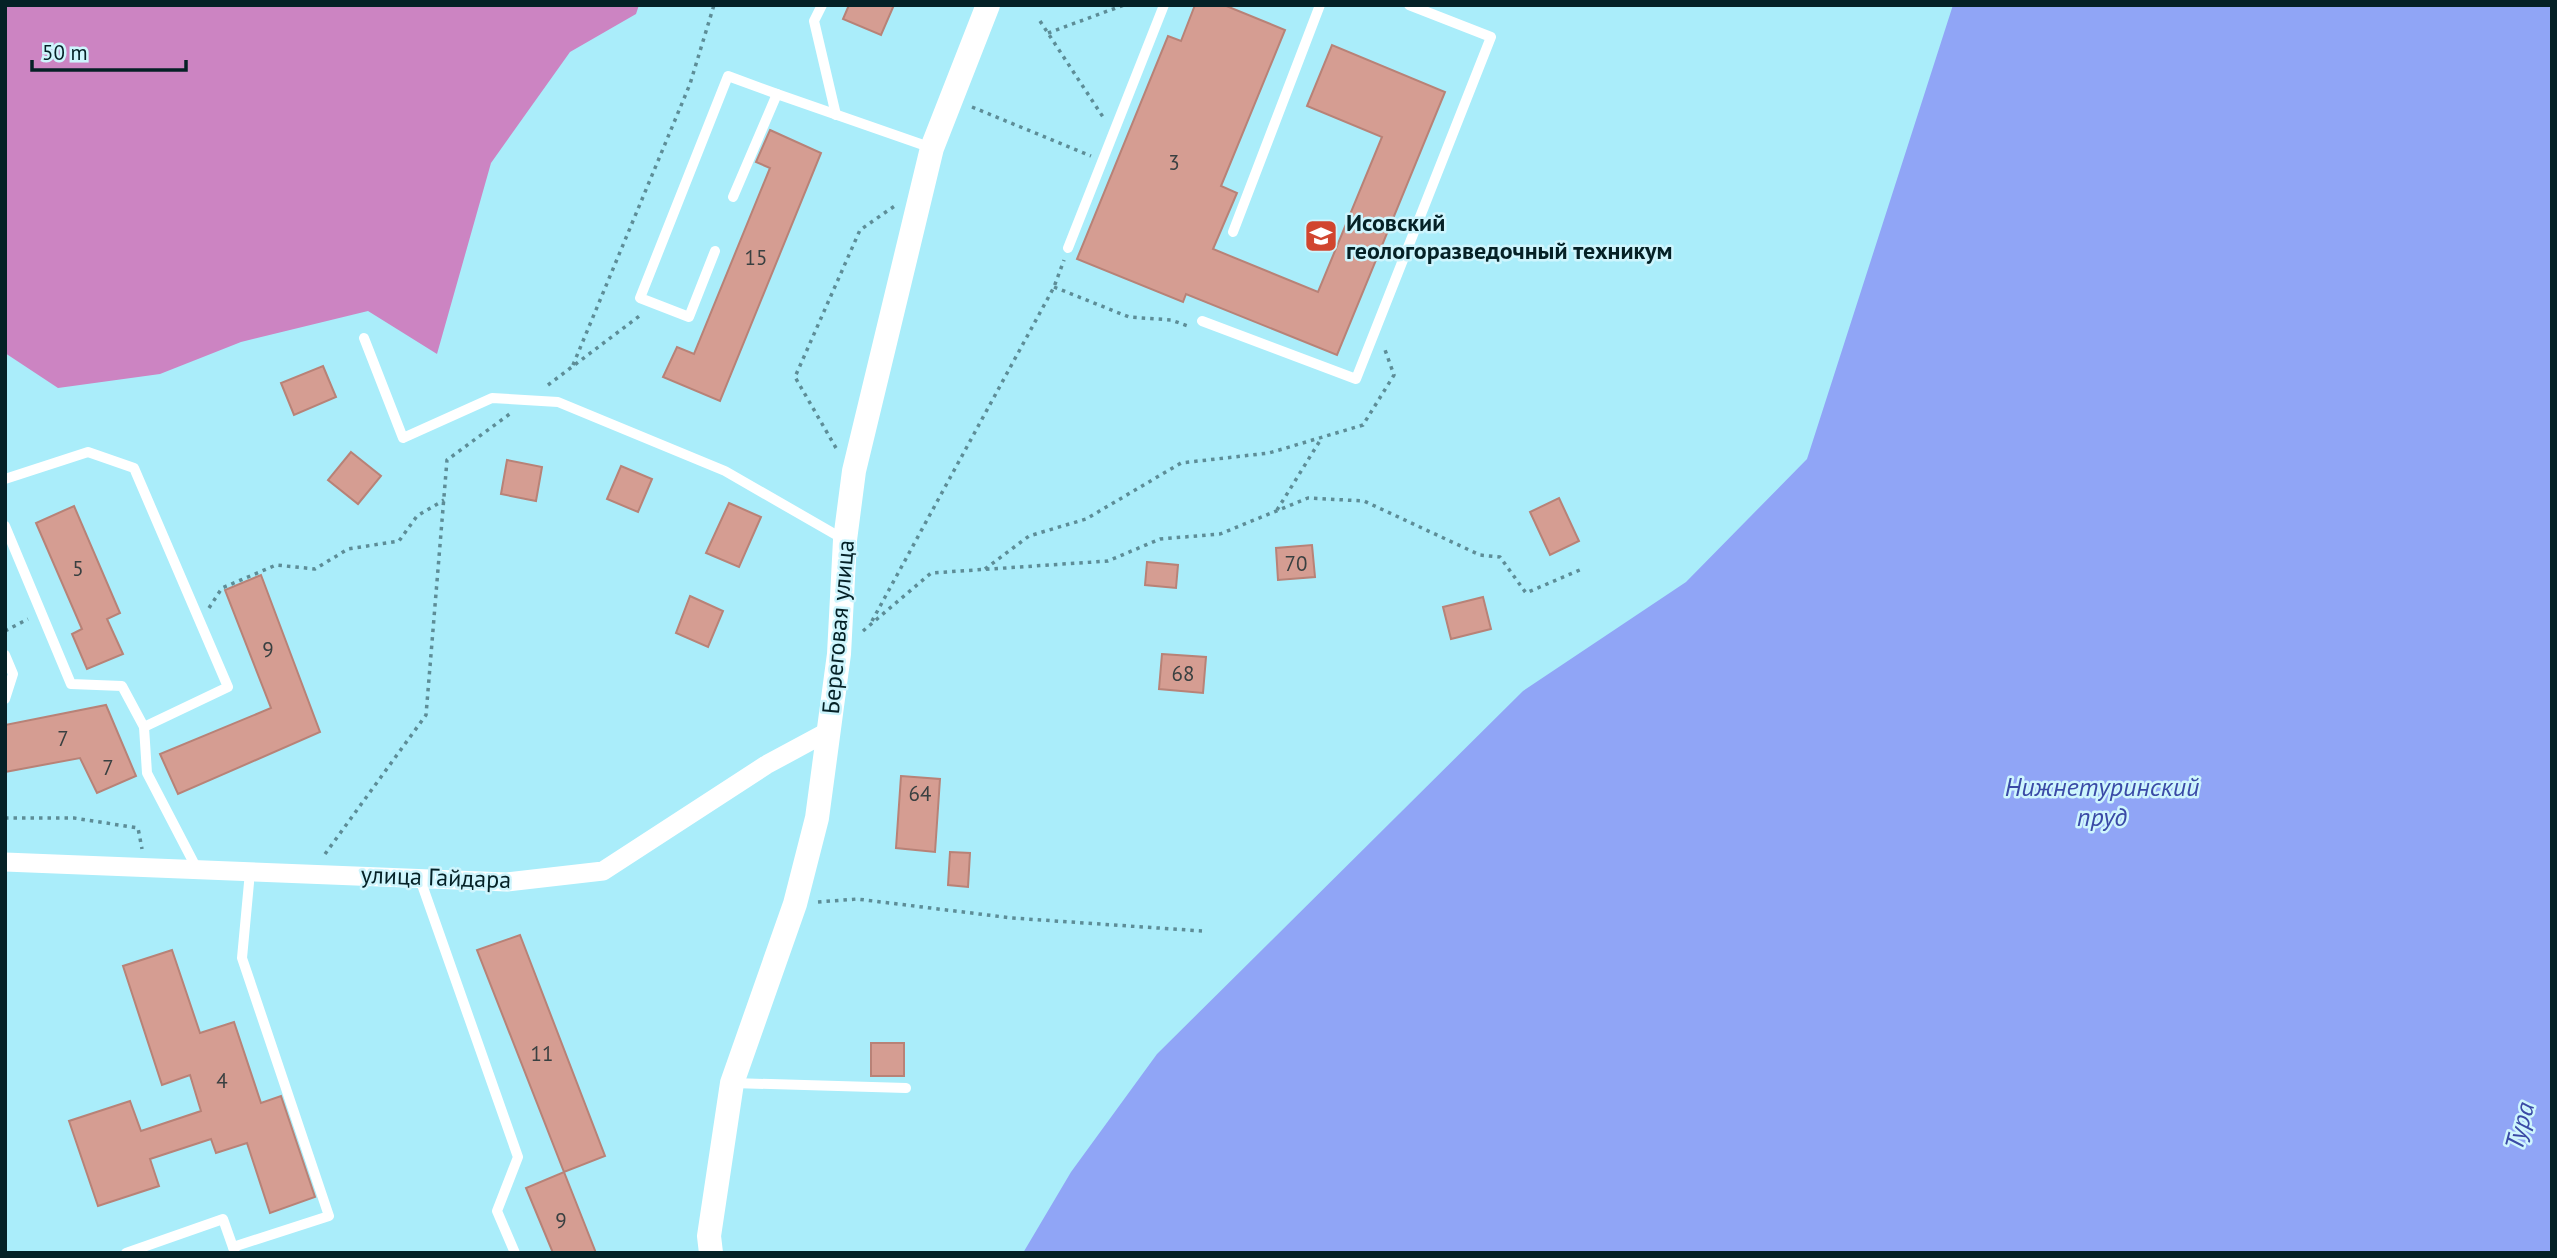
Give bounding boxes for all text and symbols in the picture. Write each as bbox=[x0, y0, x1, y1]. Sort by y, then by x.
scale bar bbox=[32, 28, 186, 72]
text: 50 m bbox=[42, 39, 88, 66]
house number: 3 bbox=[1168, 149, 1180, 176]
place label: Исовский геологоразведочный техникум bbox=[1346, 207, 1672, 266]
school or university icon: Исовский геологоразведочный техникум bbox=[1302, 217, 1340, 255]
house number: 15 bbox=[745, 244, 767, 271]
street label: Береговая улица bbox=[815, 539, 861, 715]
house number: 70 bbox=[1285, 550, 1307, 577]
house number: 5 bbox=[72, 555, 84, 582]
house number: 9 bbox=[262, 636, 274, 663]
house number: 68 bbox=[1172, 660, 1194, 687]
house number: 7 bbox=[57, 725, 69, 752]
house number: 7 bbox=[102, 754, 114, 781]
water label: Нижнетуринский пруд bbox=[2005, 770, 2199, 833]
house number: 64 bbox=[909, 780, 931, 807]
street label: улица Гайдара bbox=[360, 859, 512, 895]
house number: 11 bbox=[531, 1040, 553, 1067]
house number: 4 bbox=[216, 1067, 228, 1094]
water label: Тура bbox=[2497, 1098, 2541, 1154]
house number: 9 bbox=[555, 1207, 567, 1234]

